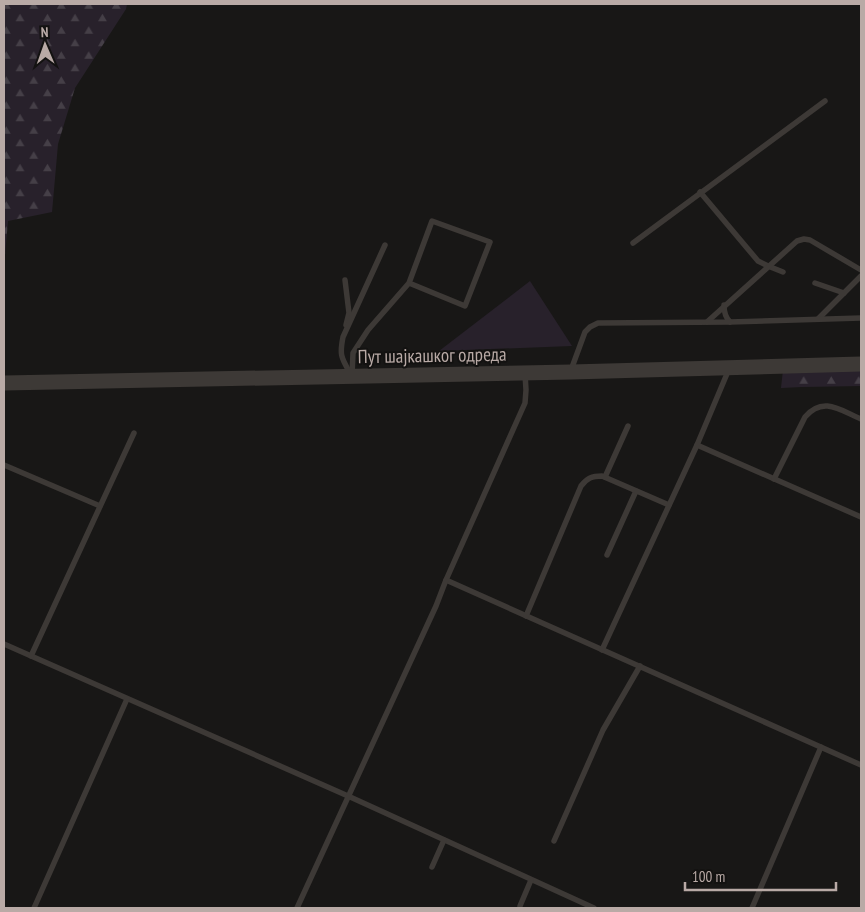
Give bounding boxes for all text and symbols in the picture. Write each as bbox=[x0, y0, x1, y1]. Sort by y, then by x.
north arrow bbox=[20, 20, 70, 70]
text: N bbox=[40, 23, 49, 41]
street label: Пут шајкашког одреда bbox=[357, 342, 507, 368]
scale bar bbox=[685, 860, 836, 892]
text: 100 m bbox=[692, 867, 725, 886]

